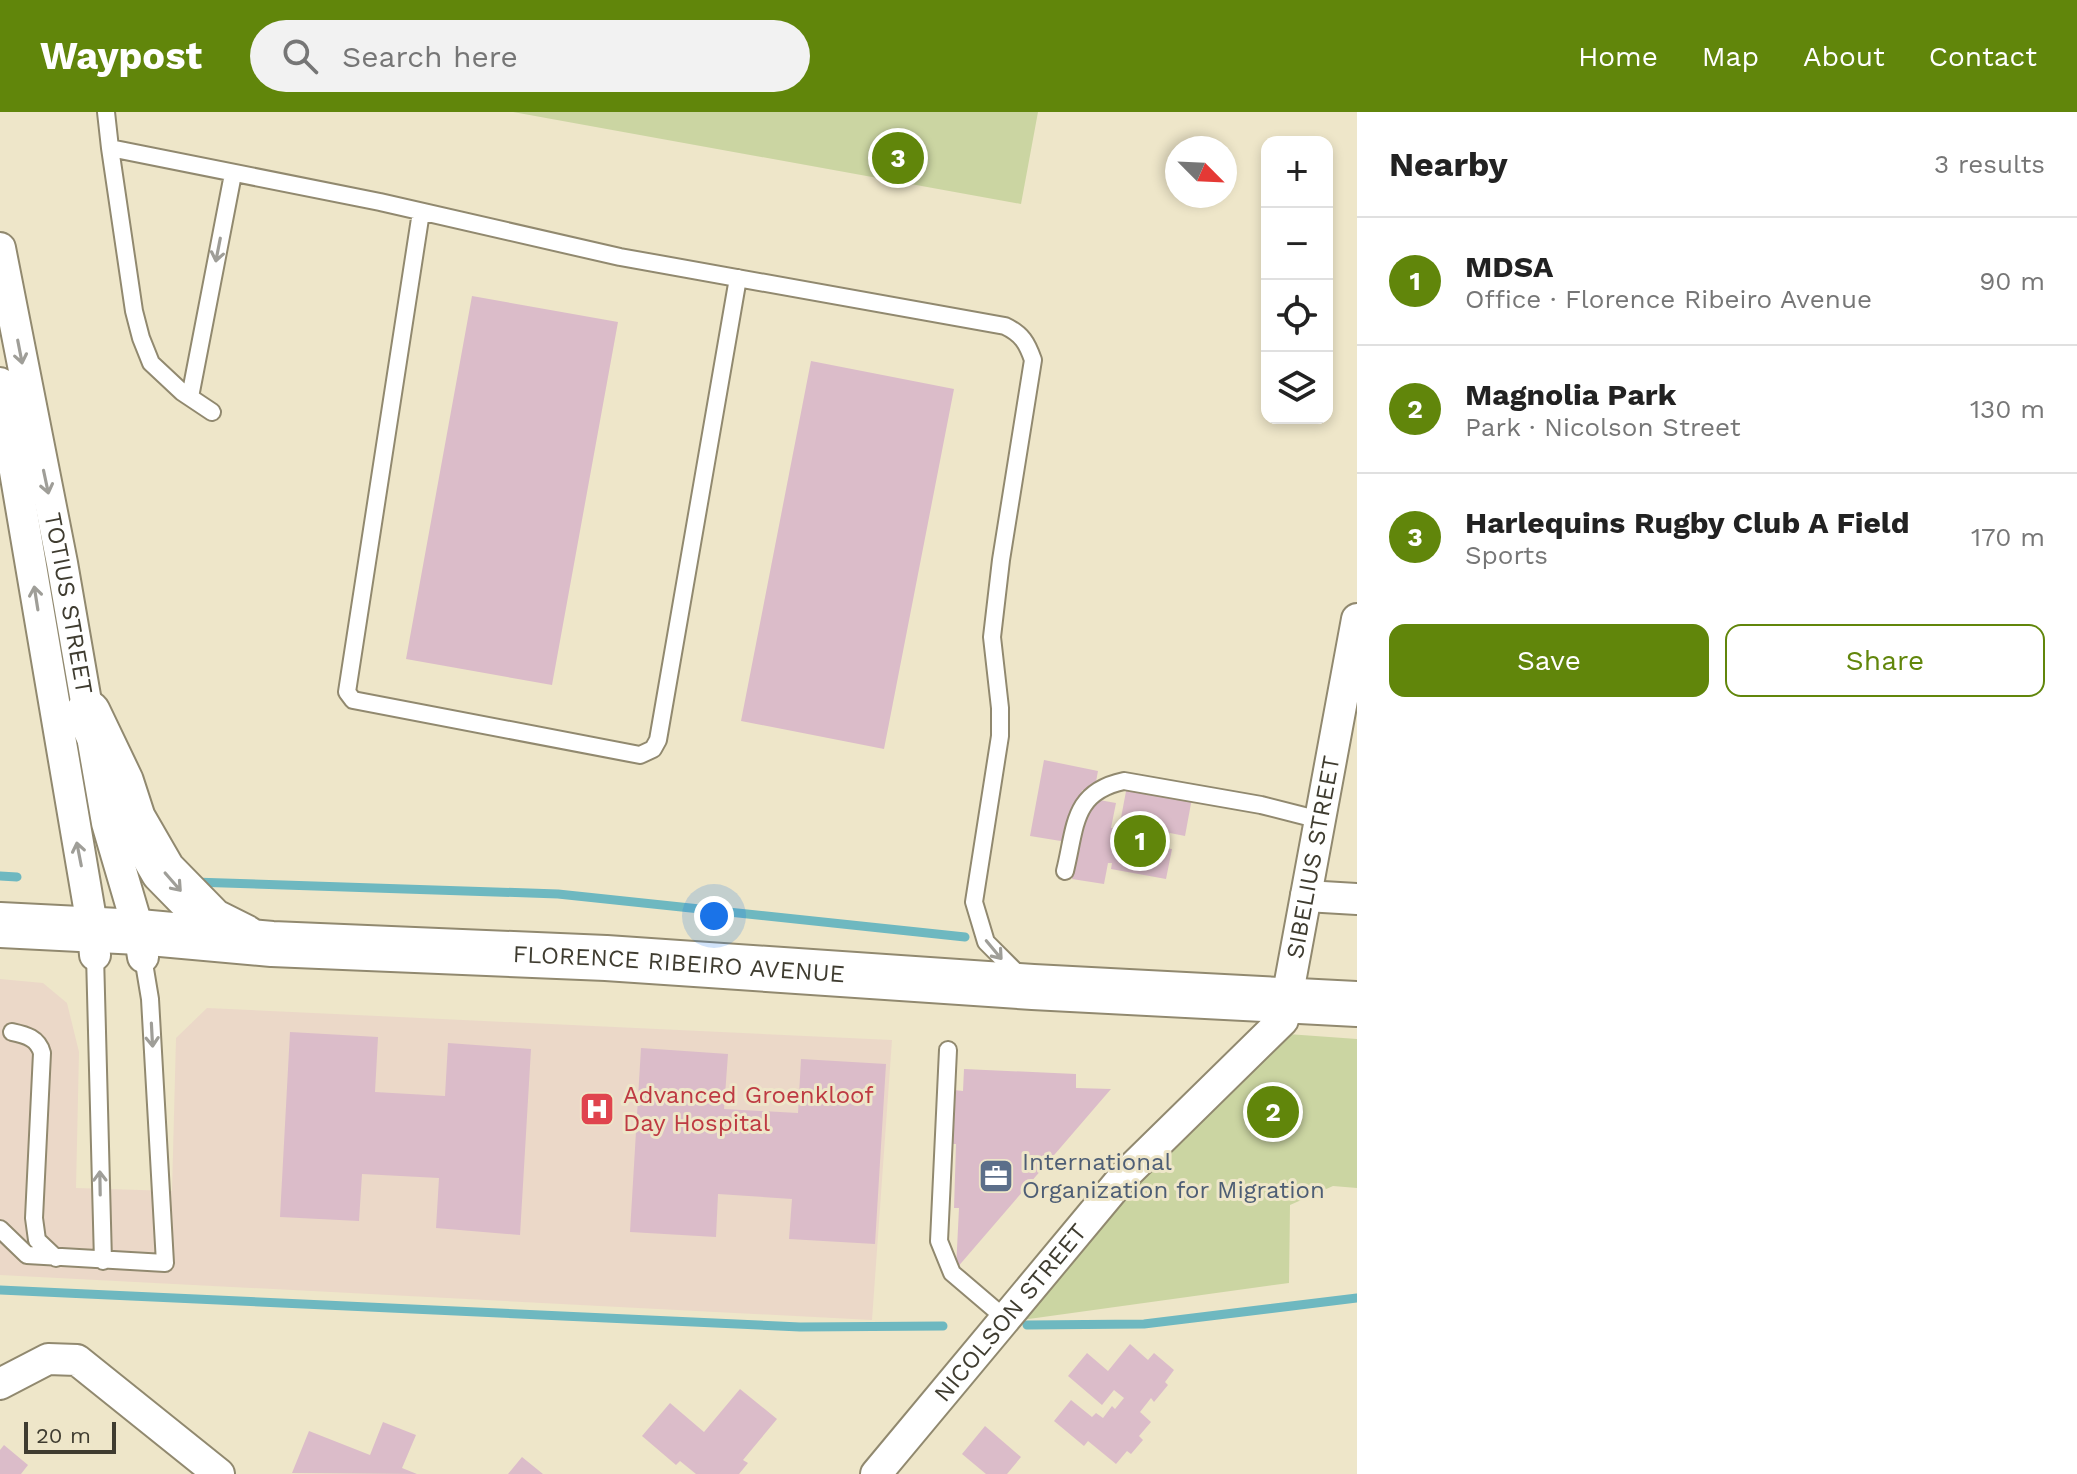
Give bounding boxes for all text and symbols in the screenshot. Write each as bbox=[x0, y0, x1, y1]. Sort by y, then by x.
search box bbox=[250, 20, 810, 92]
text: Waypost bbox=[40, 34, 202, 78]
icon: search bbox=[278, 34, 322, 78]
text: Search here bbox=[342, 39, 518, 74]
text: Home bbox=[1578, 40, 1658, 73]
text: Map bbox=[1702, 40, 1759, 73]
text: About bbox=[1803, 40, 1885, 73]
text: Contact bbox=[1929, 40, 2037, 73]
pin: 3 bbox=[872, 128, 924, 188]
north arrow bbox=[1165, 136, 1237, 208]
map controls bbox=[1261, 136, 1333, 424]
button: + bbox=[1261, 136, 1333, 208]
text: Nearby bbox=[1389, 144, 1508, 184]
text: 3 results bbox=[1934, 149, 2045, 179]
button: − bbox=[1261, 208, 1333, 280]
one-way arrow bbox=[210, 237, 225, 262]
text: MDSA bbox=[1465, 249, 1553, 284]
text: 1 bbox=[1409, 266, 1421, 296]
text: 90 m bbox=[1979, 266, 2045, 296]
button: locate bbox=[1261, 280, 1333, 352]
text: Office · Florence Ribeiro Avenue bbox=[1465, 284, 1872, 314]
one-way arrow bbox=[13, 339, 28, 364]
button: layers bbox=[1261, 352, 1333, 424]
text: Magnolia Park bbox=[1465, 377, 1676, 412]
text: 2 bbox=[1407, 394, 1423, 424]
text: 130 m bbox=[1970, 394, 2045, 424]
text: Park · Nicolson Street bbox=[1465, 412, 1741, 442]
one-way arrow bbox=[39, 469, 54, 495]
text: Harlequins Rugby Club A Field bbox=[1465, 505, 1909, 540]
street label: TOTIUS STREET bbox=[38, 510, 98, 696]
text: 3 bbox=[1407, 522, 1423, 552]
text: 170 m bbox=[1971, 522, 2045, 552]
text: Sports bbox=[1465, 540, 1548, 570]
one-way arrow bbox=[28, 586, 43, 611]
button: Save bbox=[1389, 624, 1709, 697]
button: Share bbox=[1725, 624, 2045, 697]
street label: SIBELIUS STREET bbox=[1281, 753, 1345, 961]
pin: 1 bbox=[1114, 811, 1166, 871]
one-way arrow bbox=[71, 842, 86, 867]
one-way arrow bbox=[164, 872, 182, 892]
your location bbox=[694, 896, 734, 936]
street label: FLORENCE RIBEIRO AVENUE bbox=[512, 940, 846, 988]
one-way arrow bbox=[985, 940, 1003, 960]
one-way arrow bbox=[145, 1021, 160, 1048]
place label: Advanced Groenkloof Day Hospital bbox=[623, 1081, 874, 1137]
pin: 2 bbox=[1247, 1082, 1299, 1142]
hospital icon: Advanced Groenkloof Day Hospital bbox=[578, 1090, 616, 1128]
place label: International Organization for Migration bbox=[1022, 1148, 1325, 1204]
office icon: International Organization for Migration bbox=[977, 1157, 1015, 1195]
one-way arrow bbox=[92, 1170, 108, 1197]
street label: NICOLSON STREET bbox=[928, 1218, 1092, 1407]
scale bar bbox=[24, 1418, 116, 1454]
text: 20 m bbox=[36, 1423, 91, 1448]

